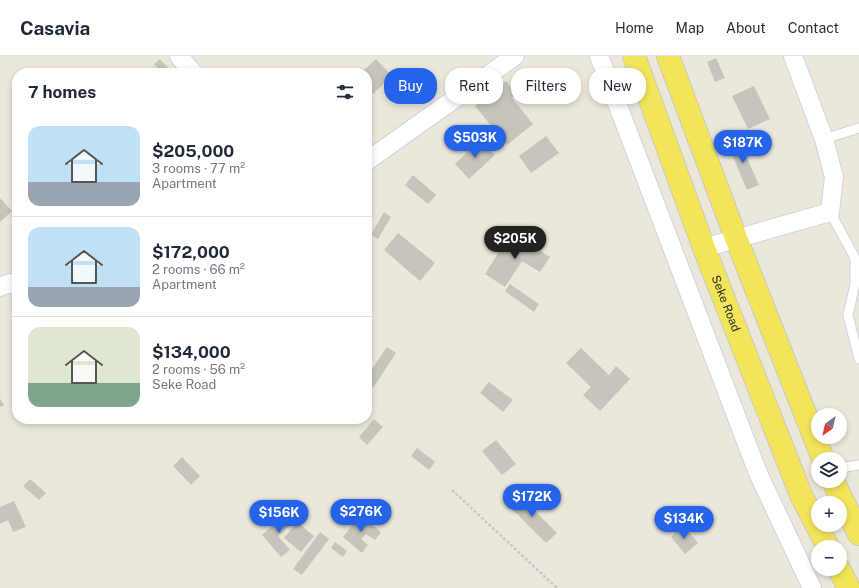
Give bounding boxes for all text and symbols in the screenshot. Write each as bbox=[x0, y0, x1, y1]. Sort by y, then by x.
text: Casavia bbox=[20, 17, 90, 39]
text: Home bbox=[615, 20, 654, 36]
text: Map bbox=[676, 20, 704, 36]
text: About bbox=[726, 20, 766, 36]
text: Contact bbox=[788, 20, 839, 36]
chip: Buy bbox=[384, 68, 437, 104]
chip: Rent bbox=[445, 68, 503, 104]
chip: Filters bbox=[511, 68, 581, 104]
chip: New bbox=[589, 68, 646, 104]
icon: filters bbox=[334, 81, 356, 103]
text: 7 homes bbox=[28, 82, 96, 102]
pin: $503K bbox=[447, 125, 503, 159]
text: $503K bbox=[453, 130, 497, 145]
pin: $187K bbox=[715, 130, 771, 164]
text: $187K bbox=[723, 135, 763, 150]
text: $205,000 bbox=[152, 141, 234, 161]
icon: home bbox=[60, 142, 108, 190]
text: 3 rooms · 77 m² bbox=[152, 161, 245, 176]
text: Apartment bbox=[152, 176, 217, 191]
pin: $205K bbox=[487, 226, 543, 260]
text: $205K bbox=[493, 231, 537, 246]
text: $172,000 bbox=[152, 242, 230, 262]
icon: home bbox=[60, 243, 108, 291]
text: 2 rooms · 66 m² bbox=[152, 262, 245, 277]
street label: Seke Road bbox=[708, 273, 743, 334]
text: Apartment bbox=[152, 277, 217, 292]
text: $134,000 bbox=[152, 342, 231, 362]
icon: home bbox=[60, 343, 108, 391]
text: 2 rooms · 56 m² bbox=[152, 362, 245, 377]
text: Seke Road bbox=[152, 377, 216, 392]
north arrow bbox=[811, 408, 847, 444]
map controls bbox=[811, 408, 847, 576]
button: layers bbox=[811, 452, 847, 488]
pin: $172K bbox=[504, 484, 560, 518]
text: $172K bbox=[512, 489, 552, 504]
button: + bbox=[811, 496, 847, 532]
pin: $276K bbox=[333, 499, 389, 533]
pin: $156K bbox=[251, 500, 307, 534]
text: $276K bbox=[339, 504, 383, 519]
text: $156K bbox=[258, 505, 300, 520]
pin: $134K bbox=[656, 506, 712, 540]
text: $134K bbox=[664, 511, 704, 526]
button: − bbox=[811, 540, 847, 576]

